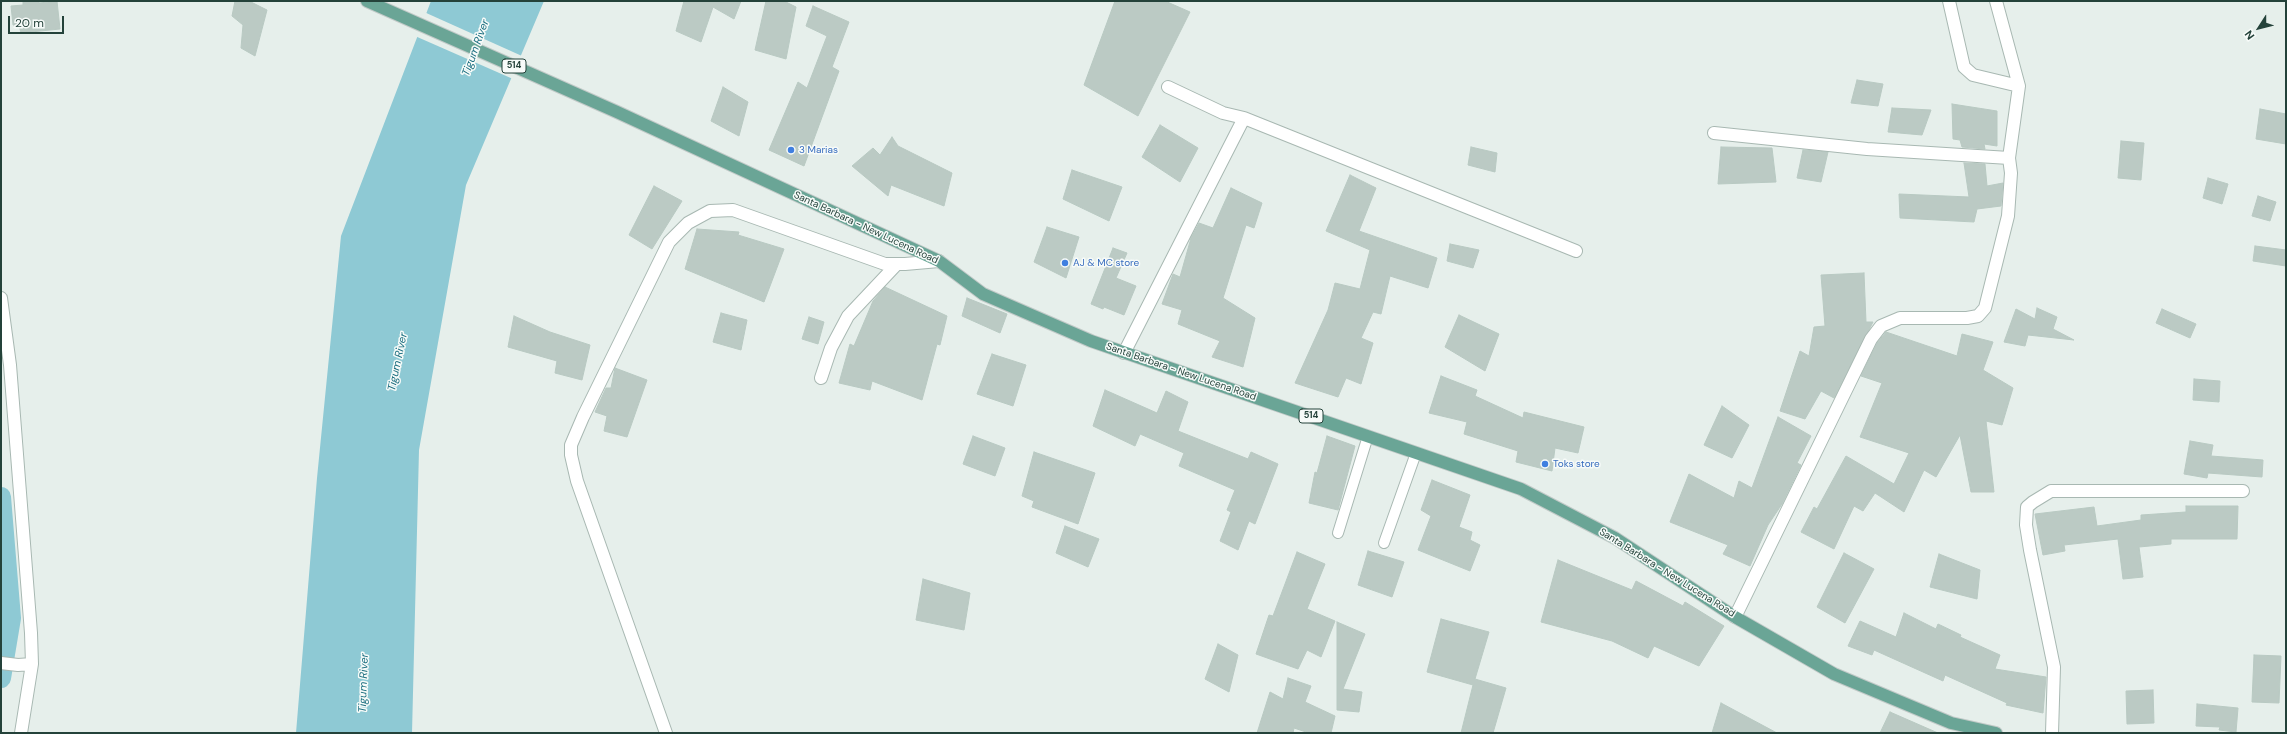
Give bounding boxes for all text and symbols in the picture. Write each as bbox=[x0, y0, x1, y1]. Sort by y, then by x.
scale bar bbox=[10, 8, 66, 34]
north arrow bbox=[2239, 8, 2279, 48]
text: 20 m bbox=[15, 15, 44, 31]
water label: Tigum River bbox=[460, 18, 492, 78]
text: N bbox=[2241, 28, 2257, 42]
road number: 514 bbox=[502, 59, 526, 73]
place label: 3 Marias bbox=[799, 144, 838, 156]
marker: 3 Marias bbox=[786, 145, 796, 155]
street label: Santa Barbara - New Lucena Road bbox=[792, 189, 940, 267]
place label: AJ & MC store bbox=[1073, 257, 1139, 269]
marker: AJ & MC store bbox=[1060, 258, 1070, 268]
water label: Tigum River bbox=[385, 332, 411, 392]
street label: Santa Barbara - New Lucena Road bbox=[1104, 341, 1258, 403]
road number: 514 bbox=[1299, 409, 1323, 423]
place label: Toks store bbox=[1553, 458, 1600, 470]
marker: Toks store bbox=[1540, 459, 1550, 469]
street label: Santa Barbara - New Lucena Road bbox=[1597, 526, 1737, 620]
water label: Tigum River bbox=[356, 653, 372, 713]

